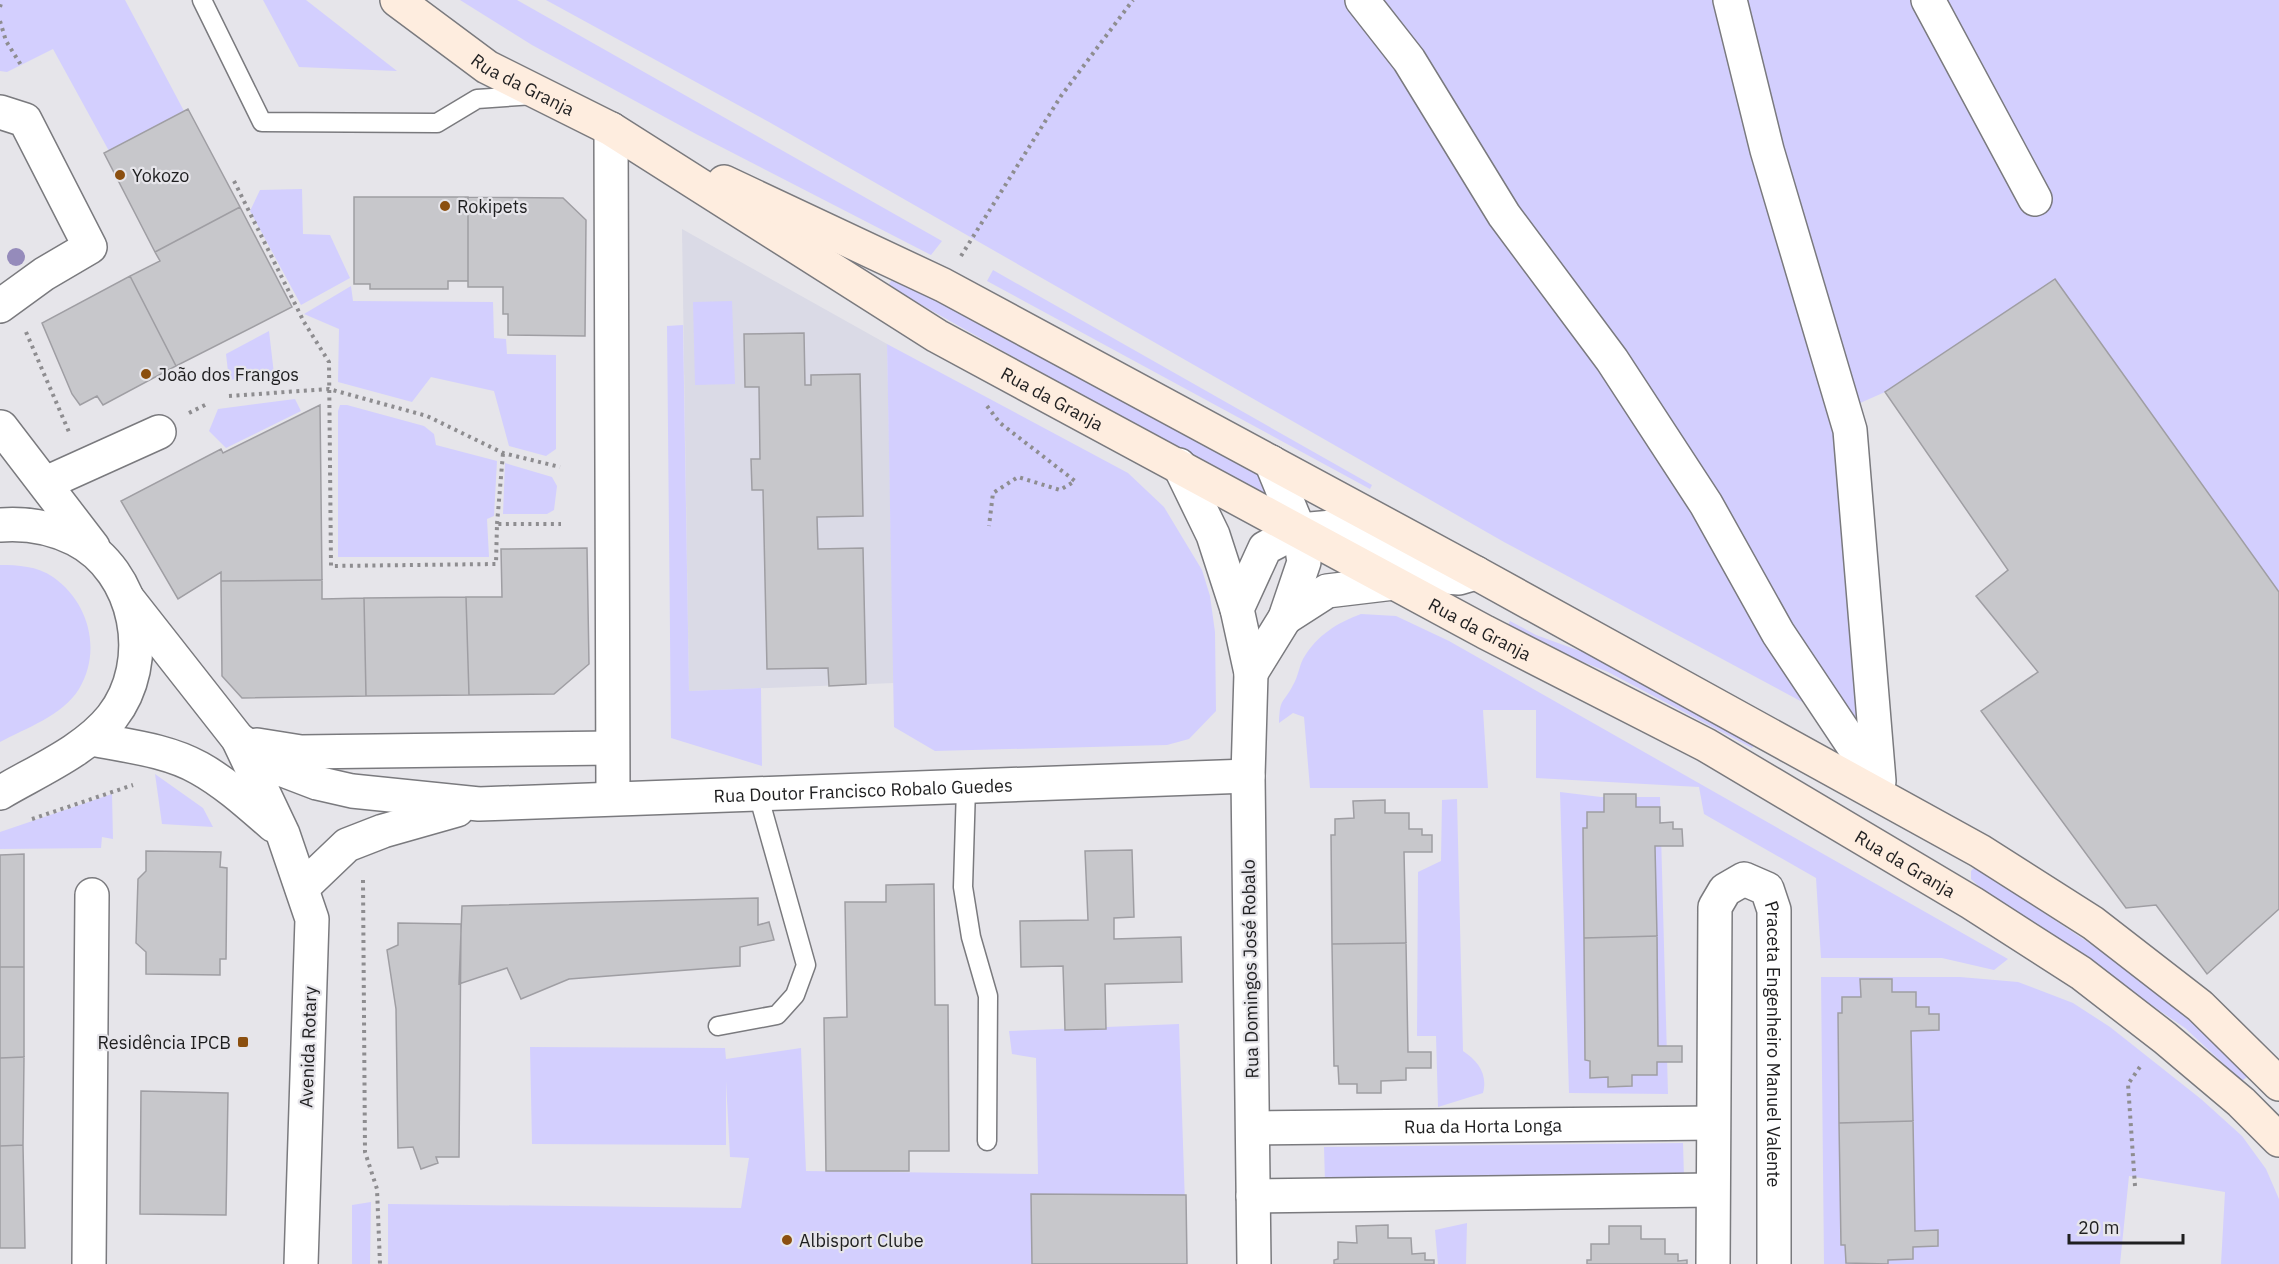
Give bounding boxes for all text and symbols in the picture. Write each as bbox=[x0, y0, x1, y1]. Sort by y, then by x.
street label: Rua da Granja bbox=[467, 48, 579, 121]
place label: Yokozo bbox=[132, 164, 189, 187]
marker: Yokozo bbox=[113, 168, 127, 182]
place label: Rokipets bbox=[457, 195, 528, 218]
marker: Rokipets bbox=[438, 199, 452, 213]
street label: Rua da Granja bbox=[997, 361, 1108, 435]
place label: João dos Frangos bbox=[158, 363, 299, 386]
marker: João dos Frangos bbox=[139, 367, 153, 381]
street label: Rua da Granja bbox=[1425, 592, 1536, 665]
street label: Rua Doutor Francisco Robalo Guedes bbox=[713, 773, 1013, 807]
street label: Rua da Granja bbox=[1851, 825, 1960, 902]
street label: Rua Domingos José Robalo bbox=[1237, 859, 1263, 1079]
street label: Praceta Engenheiro Manuel Valente bbox=[1760, 898, 1786, 1188]
street label: Avenida Rotary bbox=[294, 986, 322, 1108]
place label: Residência IPCB bbox=[98, 1031, 231, 1054]
marker: Residência IPCB bbox=[236, 1035, 250, 1049]
street label: Rua da Horta Longa bbox=[1404, 1113, 1562, 1138]
scale bar bbox=[2069, 1207, 2183, 1245]
text: 20 m bbox=[2078, 1216, 2120, 1239]
place label: Albisport Clube bbox=[799, 1229, 924, 1252]
marker: Albisport Clube bbox=[780, 1233, 794, 1247]

